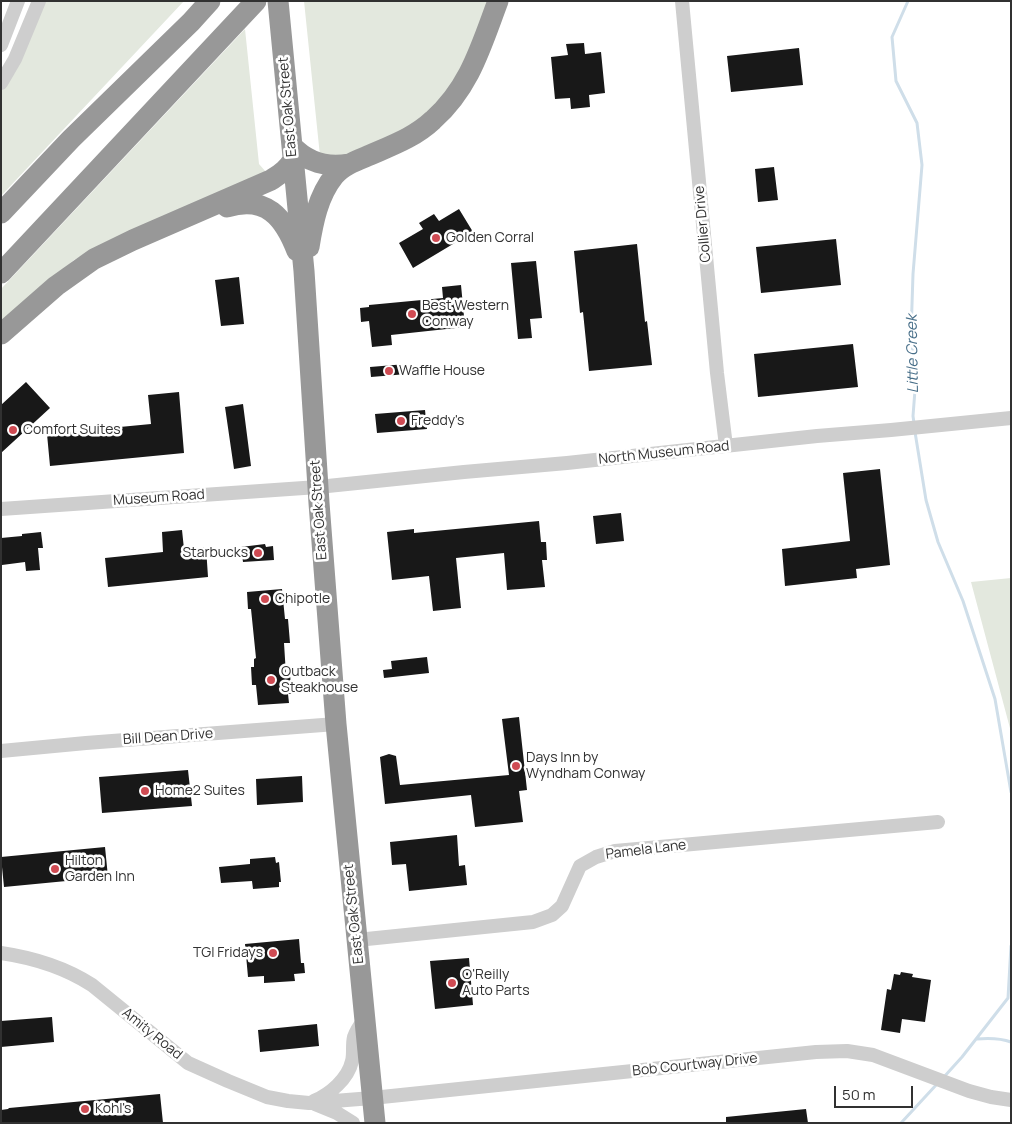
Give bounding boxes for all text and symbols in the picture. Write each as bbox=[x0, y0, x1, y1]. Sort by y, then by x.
street label: East Oak Street bbox=[275, 56, 301, 158]
street label: Collier Drive bbox=[691, 185, 715, 263]
place label: Golden Corral bbox=[446, 230, 534, 246]
marker: Golden Corral bbox=[430, 232, 442, 244]
place label: Best Western Conway bbox=[422, 298, 509, 331]
marker: Best Western Conway bbox=[406, 308, 418, 320]
water label: Little Creek bbox=[903, 315, 923, 393]
place label: Waffle House bbox=[399, 363, 485, 379]
marker: Waffle House bbox=[383, 365, 395, 377]
place label: Freddy's bbox=[411, 413, 464, 429]
marker: Freddy's bbox=[395, 415, 407, 427]
place label: Comfort Suites bbox=[23, 422, 121, 438]
marker: Comfort Suites bbox=[7, 424, 19, 436]
street label: North Museum Road bbox=[598, 438, 730, 468]
street label: East Oak Street bbox=[307, 459, 331, 561]
street label: Museum Road bbox=[113, 486, 205, 510]
place label: Starbucks bbox=[182, 545, 248, 561]
marker: Starbucks bbox=[252, 547, 264, 559]
place label: Chipotle bbox=[275, 591, 330, 607]
marker: Chipotle bbox=[259, 593, 271, 605]
place label: Outback Steakhouse bbox=[281, 664, 358, 696]
marker: Outback Steakhouse bbox=[265, 674, 277, 686]
street label: Bill Dean Drive bbox=[122, 725, 214, 749]
place label: Days Inn by Wyndham Conway bbox=[526, 750, 645, 782]
marker: Days Inn by Wyndham Conway bbox=[510, 760, 522, 772]
place label: Home2 Suites bbox=[155, 783, 245, 799]
marker: Home2 Suites bbox=[139, 785, 151, 797]
street label: Pamela Lane bbox=[605, 837, 687, 863]
place label: Hilton Garden Inn bbox=[65, 853, 135, 886]
marker: Hilton Garden Inn bbox=[49, 863, 61, 875]
street label: East Oak Street bbox=[340, 863, 368, 965]
place label: TGI Fridays bbox=[193, 945, 263, 961]
marker: TGI Fridays bbox=[267, 947, 279, 959]
place label: O'Reilly Auto Parts bbox=[462, 967, 530, 1000]
marker: O'Reilly Auto Parts bbox=[446, 977, 458, 989]
street label: Amity Road bbox=[118, 1005, 186, 1063]
street label: Bob Courtway Drive bbox=[632, 1050, 758, 1080]
scale bar bbox=[837, 1076, 916, 1108]
text: 50 m bbox=[842, 1084, 876, 1105]
place label: Kohl's bbox=[95, 1101, 131, 1117]
marker: Kohl's bbox=[79, 1103, 91, 1115]

